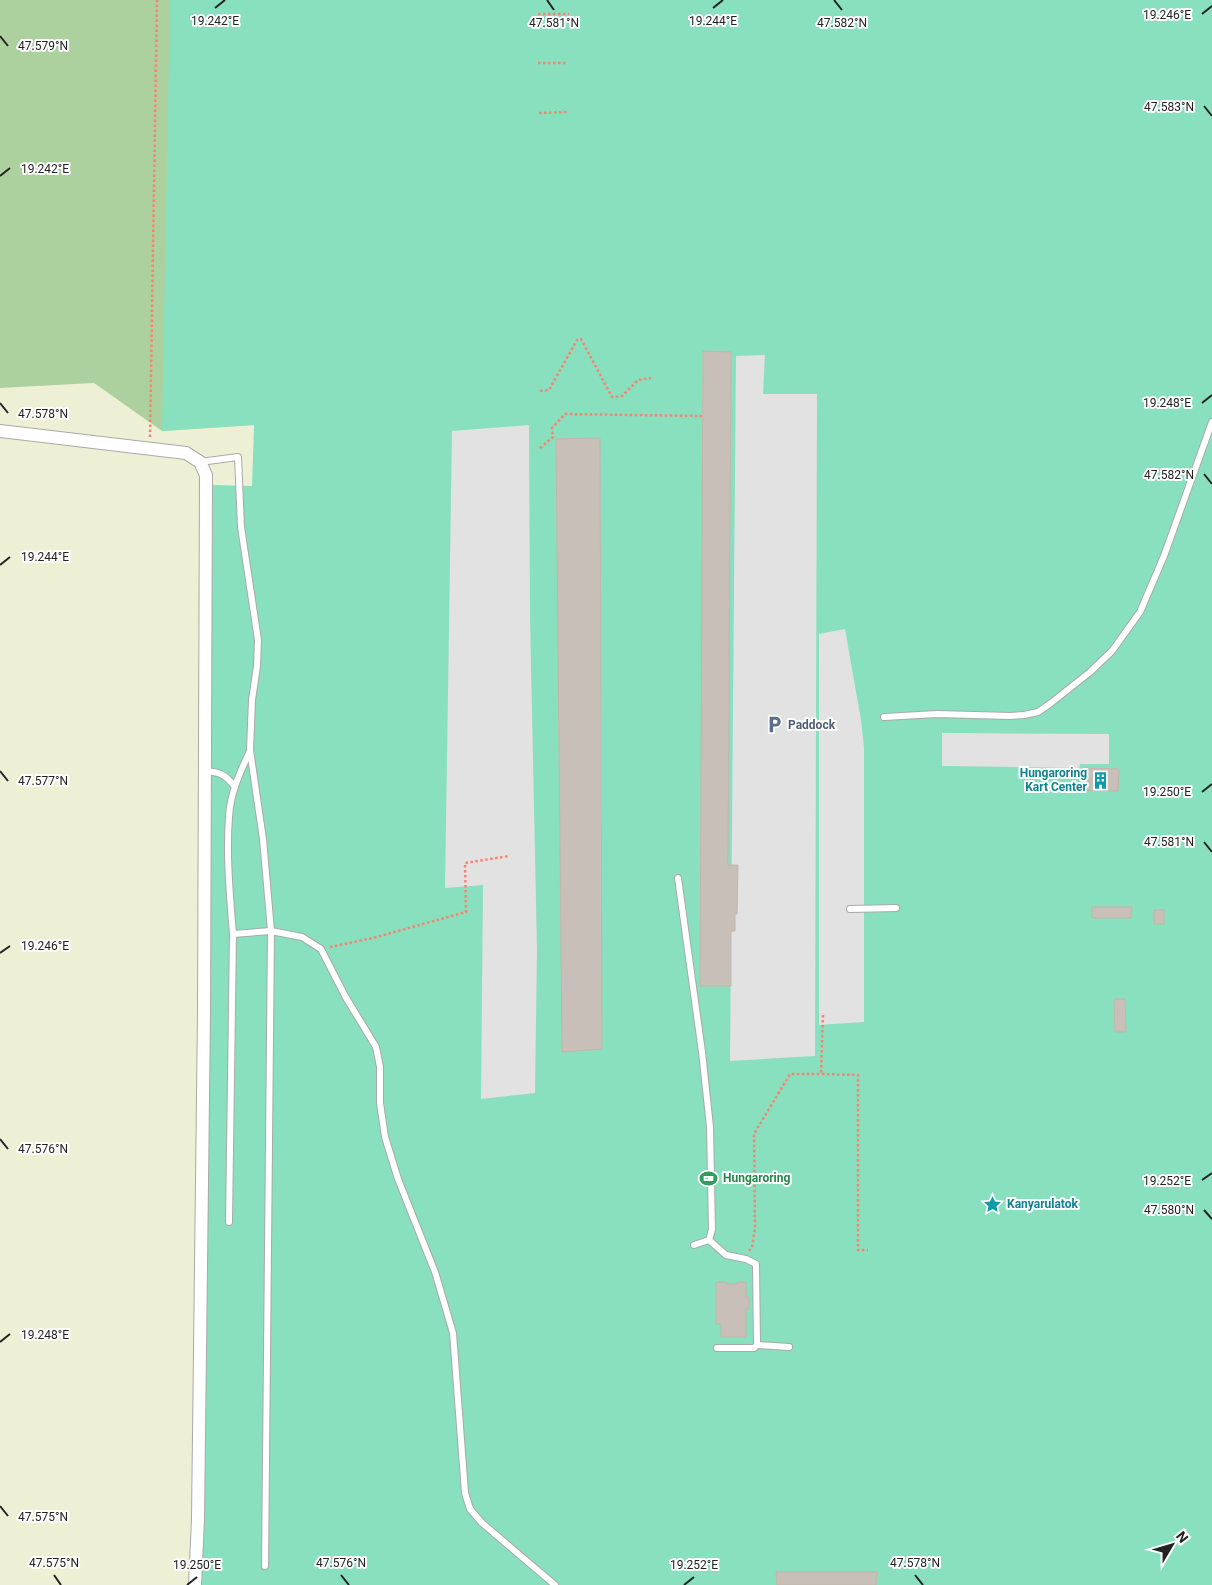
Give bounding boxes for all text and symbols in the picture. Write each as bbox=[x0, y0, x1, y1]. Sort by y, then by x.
text: 19.246°E bbox=[1143, 8, 1191, 22]
text: 19.242°E bbox=[191, 14, 239, 28]
text: 19.244°E bbox=[689, 14, 737, 28]
text: 47.581°N bbox=[529, 16, 579, 30]
text: 47.582°N bbox=[817, 16, 867, 30]
text: 47.579°N bbox=[18, 39, 68, 53]
text: 47.583°N bbox=[1144, 100, 1194, 114]
text: 19.242°E bbox=[21, 162, 69, 176]
text: 19.248°E bbox=[1143, 396, 1191, 410]
text: 47.578°N bbox=[18, 407, 68, 421]
text: 47.582°N bbox=[1144, 468, 1194, 482]
text: 19.244°E bbox=[21, 550, 69, 564]
parking icon: Paddock bbox=[764, 715, 784, 735]
place label: Paddock bbox=[788, 718, 836, 732]
place label: Hungaroring Kart Center bbox=[1020, 766, 1088, 794]
building icon: Hungaroring Kart Center bbox=[1091, 770, 1111, 790]
text: 47.577°N bbox=[18, 774, 68, 788]
text: 19.250°E bbox=[1143, 785, 1191, 799]
text: 47.581°N bbox=[1144, 835, 1194, 849]
text: 19.246°E bbox=[21, 939, 69, 953]
text: 47.576°N bbox=[18, 1142, 68, 1156]
sports icon: Hungaroring bbox=[699, 1168, 719, 1188]
place label: Hungaroring bbox=[723, 1171, 790, 1185]
text: 19.252°E bbox=[1143, 1174, 1191, 1188]
place icon: Kanyarulatok bbox=[983, 1194, 1003, 1214]
place label: Kanyarulatok bbox=[1007, 1197, 1079, 1211]
text: 47.580°N bbox=[1144, 1203, 1194, 1217]
text: 19.248°E bbox=[21, 1328, 69, 1342]
text: 47.575°N bbox=[18, 1510, 68, 1524]
north arrow bbox=[1147, 1520, 1197, 1570]
text: N bbox=[1173, 1528, 1192, 1546]
text: 47.575°N bbox=[29, 1556, 79, 1570]
text: 47.576°N bbox=[316, 1556, 366, 1570]
text: 47.578°N bbox=[890, 1556, 940, 1570]
text: 19.250°E bbox=[173, 1558, 221, 1572]
text: 19.252°E bbox=[670, 1558, 718, 1572]

